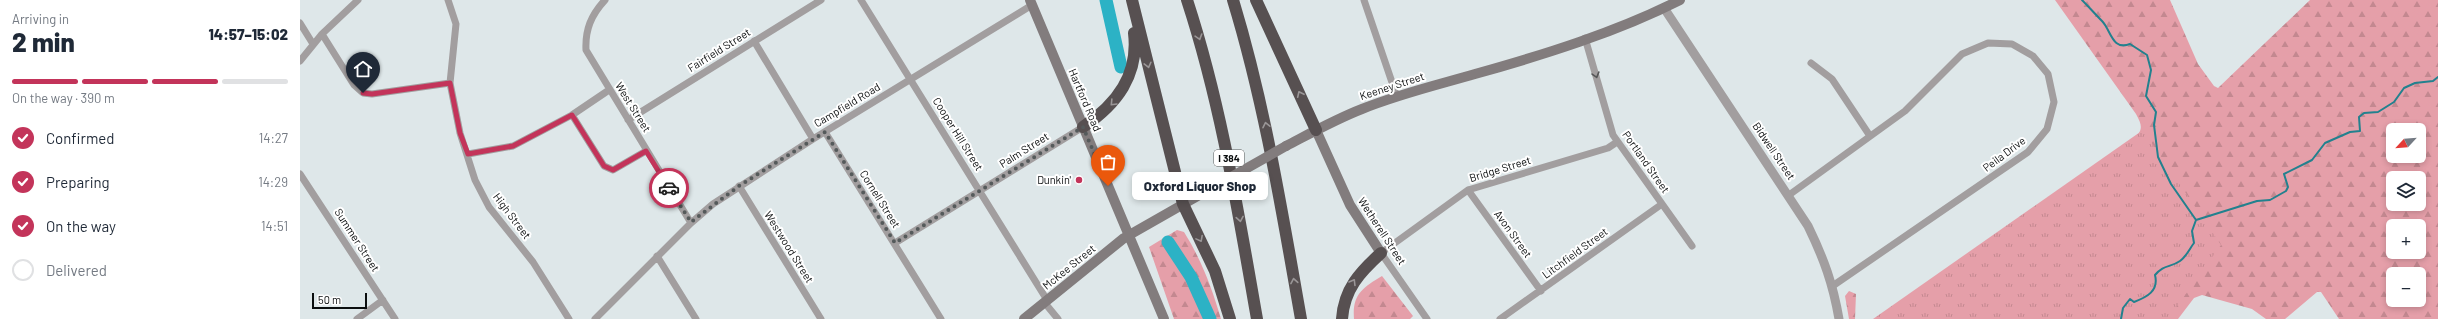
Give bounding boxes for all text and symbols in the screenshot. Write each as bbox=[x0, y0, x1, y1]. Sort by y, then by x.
text: Arriving in bbox=[12, 11, 69, 27]
text: 14:57–15:02 bbox=[208, 25, 288, 43]
street label: Fairfield Street bbox=[685, 25, 753, 74]
text: 2 min bbox=[12, 26, 75, 57]
one-way arrow bbox=[1194, 34, 1203, 41]
pin bbox=[346, 52, 380, 93]
icon: home bbox=[352, 58, 374, 80]
one-way arrow bbox=[1143, 61, 1152, 68]
street label: Hartford Road bbox=[1066, 66, 1105, 133]
street label: Keeney Street bbox=[1358, 69, 1426, 102]
one-way arrow bbox=[1591, 72, 1600, 79]
street label: West Street bbox=[613, 79, 654, 134]
street label: Campfield Road bbox=[811, 80, 882, 129]
text: On the way · 390 m bbox=[12, 90, 115, 106]
one-way arrow bbox=[1297, 91, 1305, 98]
street label: Cooper Hill Street bbox=[931, 95, 986, 173]
one-way arrow bbox=[1110, 98, 1117, 106]
street label: Bidwell Street bbox=[1750, 119, 1798, 182]
one-way arrow bbox=[1262, 122, 1270, 128]
north arrow bbox=[2386, 123, 2426, 163]
map controls bbox=[2386, 123, 2426, 307]
icon: check bbox=[12, 127, 34, 149]
street label: Portland Street bbox=[1620, 128, 1673, 195]
text: Confirmed bbox=[46, 129, 114, 147]
street label: Palm Street bbox=[997, 129, 1051, 170]
text: 14:27 bbox=[259, 130, 288, 146]
street label: Peila Drive bbox=[1980, 133, 2028, 174]
pin bbox=[1091, 145, 1125, 186]
road number: I 384 bbox=[1214, 150, 1244, 166]
icon: bag bbox=[1097, 151, 1119, 173]
street label: Bridge Street bbox=[1467, 153, 1532, 184]
street label: Cornell Street bbox=[858, 167, 903, 230]
courier bbox=[649, 168, 689, 208]
icon: check bbox=[12, 171, 34, 193]
button: layers bbox=[2386, 171, 2426, 211]
callout: Oxford Liquor Shop bbox=[1132, 172, 1268, 200]
text: Preparing bbox=[46, 173, 110, 191]
place label: Dunkin' bbox=[1037, 173, 1072, 186]
text: 14:29 bbox=[258, 174, 288, 190]
marker: Dunkin' bbox=[1074, 175, 1084, 185]
icon: car bbox=[658, 177, 680, 199]
text: Oxford Liquor Shop bbox=[1144, 178, 1256, 194]
street label: High Street bbox=[491, 190, 534, 241]
street label: Wetherell Street bbox=[1356, 195, 1409, 267]
street label: Summer Street bbox=[332, 206, 383, 274]
street label: Avon Street bbox=[1492, 207, 1535, 260]
street label: Westwood Street bbox=[762, 208, 817, 285]
icon: check bbox=[12, 215, 34, 237]
one-way arrow bbox=[1235, 215, 1243, 222]
text: On the way bbox=[46, 217, 116, 235]
text: 14:51 bbox=[261, 218, 288, 234]
button: + bbox=[2386, 219, 2426, 259]
street label: Litchfield Street bbox=[1539, 224, 1610, 281]
one-way arrow bbox=[1195, 235, 1202, 242]
street label: McKee Street bbox=[1040, 241, 1098, 292]
text: Delivered bbox=[46, 261, 107, 279]
button: − bbox=[2386, 267, 2426, 307]
one-way arrow bbox=[1290, 277, 1299, 284]
one-way arrow bbox=[1349, 279, 1356, 286]
scale bar bbox=[312, 291, 367, 310]
text: 50 m bbox=[318, 293, 341, 306]

